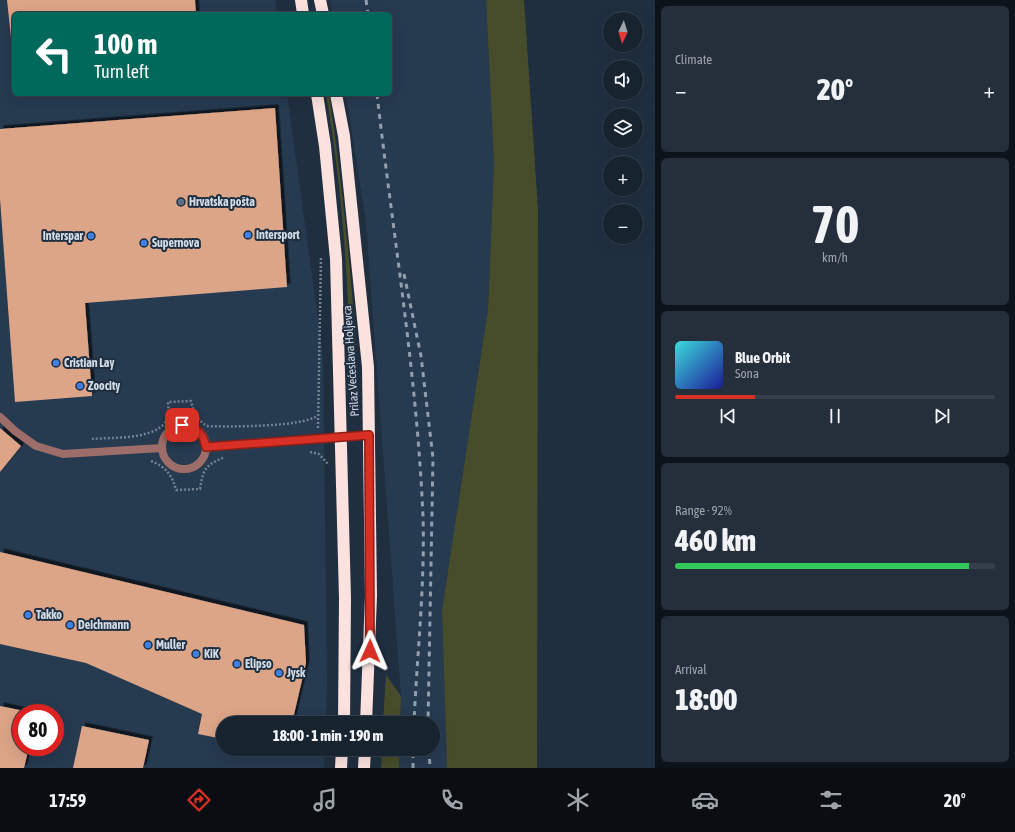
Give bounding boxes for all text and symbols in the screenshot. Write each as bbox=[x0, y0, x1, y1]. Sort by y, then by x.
north arrow bbox=[603, 12, 643, 52]
map controls bbox=[603, 12, 643, 244]
icon: left bbox=[28, 28, 80, 80]
text: 100 m bbox=[94, 28, 157, 60]
text: Climate bbox=[675, 52, 712, 67]
button: sound bbox=[603, 60, 643, 100]
text: Turn left bbox=[94, 61, 149, 82]
text: 20° bbox=[817, 72, 853, 106]
text: − bbox=[675, 77, 686, 103]
text: + bbox=[984, 77, 995, 103]
button: layers bbox=[603, 108, 643, 148]
button: + bbox=[603, 156, 643, 196]
text: 70 bbox=[811, 194, 859, 254]
place label: Hrvatska pošta bbox=[189, 195, 255, 209]
marker: Hrvatska pošta bbox=[176, 197, 186, 207]
button: − bbox=[603, 204, 643, 244]
place label: Intersport bbox=[256, 228, 300, 242]
place label: Interspar bbox=[43, 229, 83, 243]
marker: Intersport bbox=[243, 230, 253, 240]
marker: Interspar bbox=[86, 231, 96, 241]
place label: Supernova bbox=[152, 236, 200, 250]
marker: Supernova bbox=[139, 238, 149, 248]
text: km/h bbox=[822, 250, 848, 265]
street label: Prilaz Većeslava Holjevca bbox=[340, 305, 362, 417]
text: Blue Orbit bbox=[735, 349, 790, 366]
place label: Cristian Lay bbox=[64, 356, 114, 370]
marker: Cristian Lay bbox=[51, 358, 61, 368]
text: Sona bbox=[735, 366, 759, 381]
place label: Zoocity bbox=[88, 379, 120, 393]
marker: Zoocity bbox=[75, 381, 85, 391]
icon: previous bbox=[717, 405, 739, 427]
icon: pause bbox=[824, 405, 846, 427]
icon: next bbox=[931, 405, 953, 427]
pin bbox=[165, 408, 199, 442]
icon: arrive bbox=[171, 414, 193, 436]
text: Range · 92% bbox=[675, 503, 732, 518]
text: 460 km bbox=[675, 523, 756, 557]
place label: Takko bbox=[36, 608, 62, 622]
marker: Takko bbox=[23, 610, 33, 620]
place label: Deichmann bbox=[78, 618, 129, 632]
marker: Deichmann bbox=[65, 620, 75, 630]
position arrow bbox=[349, 630, 391, 672]
place label: Muller bbox=[156, 638, 186, 652]
marker: Muller bbox=[143, 640, 153, 650]
place label: KiK bbox=[204, 647, 219, 661]
marker: KiK bbox=[191, 649, 201, 659]
place label: Elipso bbox=[245, 657, 272, 671]
marker: Elipso bbox=[232, 659, 242, 669]
text: Arrival bbox=[675, 662, 707, 677]
place label: Jysk bbox=[286, 666, 306, 680]
marker: Jysk bbox=[274, 668, 284, 678]
text: 18:00 bbox=[675, 682, 737, 716]
speed limit sign: 80 bbox=[12, 704, 64, 756]
text: 18:00 · 1 min · 190 m bbox=[273, 727, 383, 744]
icon: directions bbox=[185, 786, 213, 814]
icon: music bbox=[311, 786, 339, 814]
icon: phone bbox=[438, 786, 466, 814]
icon: climate bbox=[564, 786, 592, 814]
icon: car bbox=[691, 786, 719, 814]
icon: filters bbox=[817, 786, 845, 814]
text: 17:59 bbox=[49, 790, 86, 811]
text: 20° bbox=[944, 790, 966, 811]

